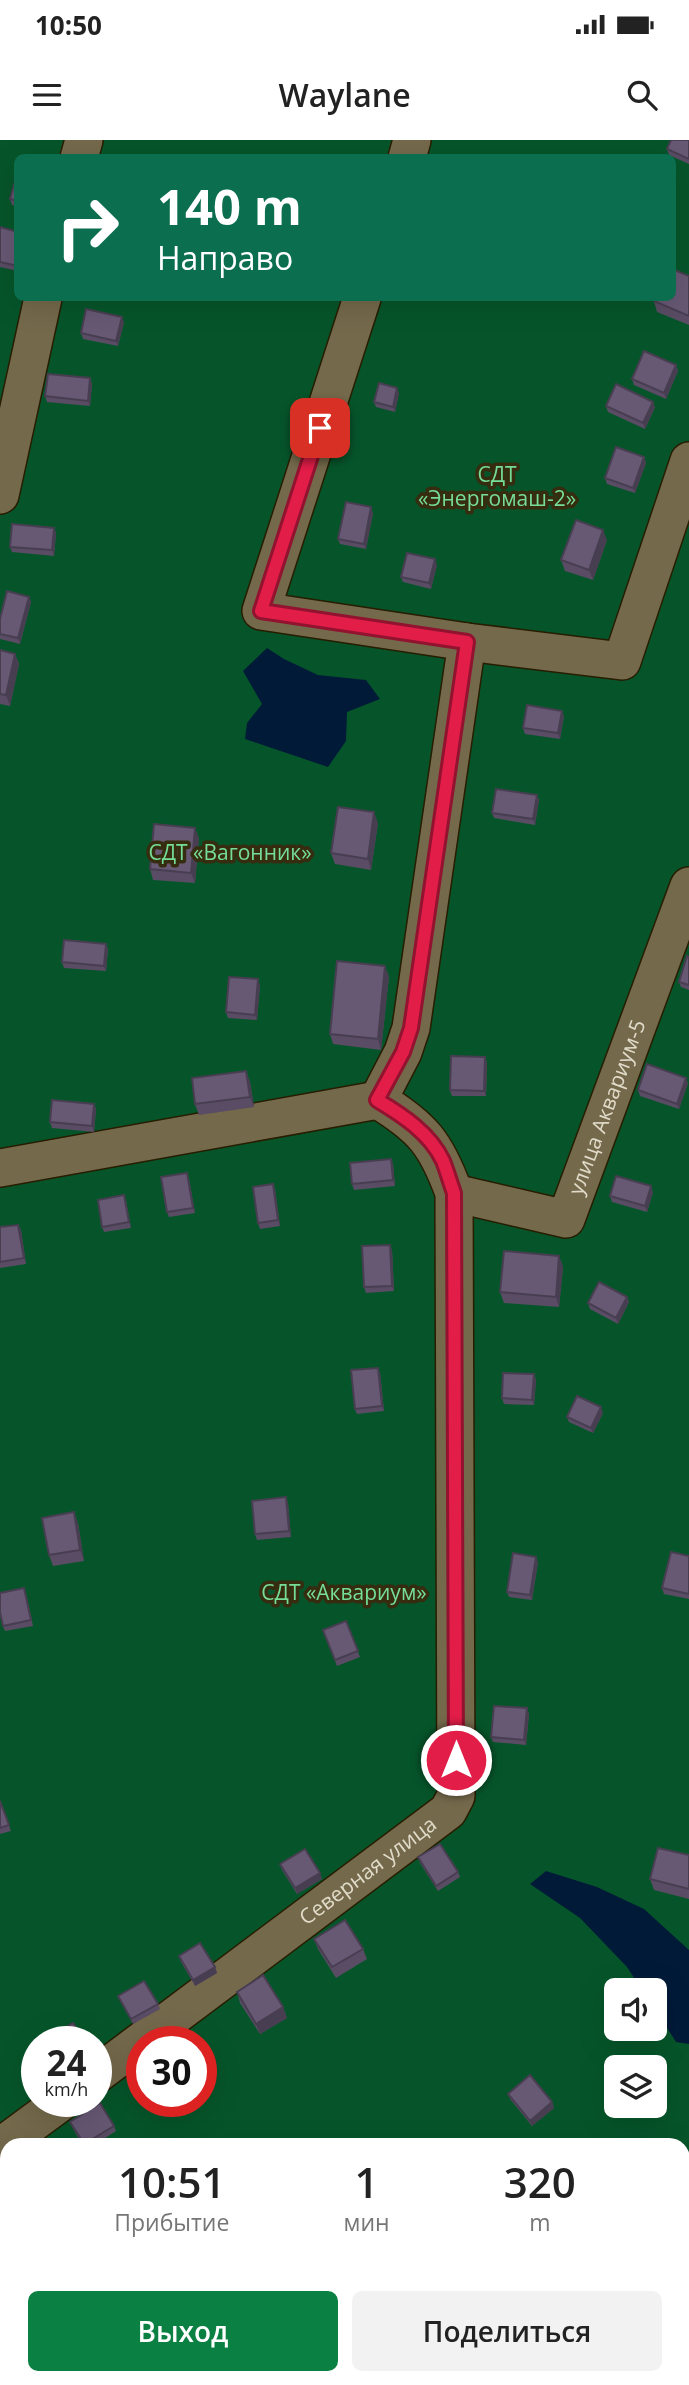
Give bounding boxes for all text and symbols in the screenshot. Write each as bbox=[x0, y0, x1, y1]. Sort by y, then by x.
text: 10:50 bbox=[35, 7, 102, 43]
text: Waylane bbox=[278, 73, 411, 116]
icon: menu bbox=[28, 76, 66, 114]
icon: search bbox=[623, 76, 661, 114]
text: 140 m bbox=[157, 173, 302, 239]
icon: right bbox=[42, 182, 133, 273]
text: Направо bbox=[157, 236, 293, 279]
pin bbox=[290, 398, 350, 458]
icon: arrive bbox=[301, 409, 339, 447]
park label: СДТ «Энергомаш-2» bbox=[418, 460, 576, 512]
park label: СДТ «Вагонник» bbox=[148, 838, 312, 866]
street label: улица Аквариум-5 bbox=[561, 1015, 651, 1199]
park label: СДТ «Аквариум» bbox=[261, 1578, 427, 1606]
position arrow bbox=[419, 1723, 493, 1797]
street label: Северная улица bbox=[293, 1810, 442, 1931]
map controls bbox=[604, 1978, 667, 2118]
button: sound bbox=[604, 1978, 667, 2041]
speed limit sign: 30 bbox=[126, 2026, 217, 2117]
text: 24 bbox=[46, 2039, 87, 2086]
button: layers bbox=[604, 2055, 667, 2118]
text: km/h bbox=[45, 2077, 88, 2101]
text: 10:51 bbox=[118, 2153, 226, 2210]
text: 1 bbox=[355, 2153, 379, 2210]
text: 320 bbox=[504, 2153, 576, 2210]
text: Прибытие bbox=[114, 2206, 229, 2238]
text: мин bbox=[344, 2206, 390, 2238]
text: m bbox=[529, 2206, 550, 2238]
button: Выход bbox=[28, 2291, 338, 2371]
button: Поделиться bbox=[352, 2291, 662, 2371]

